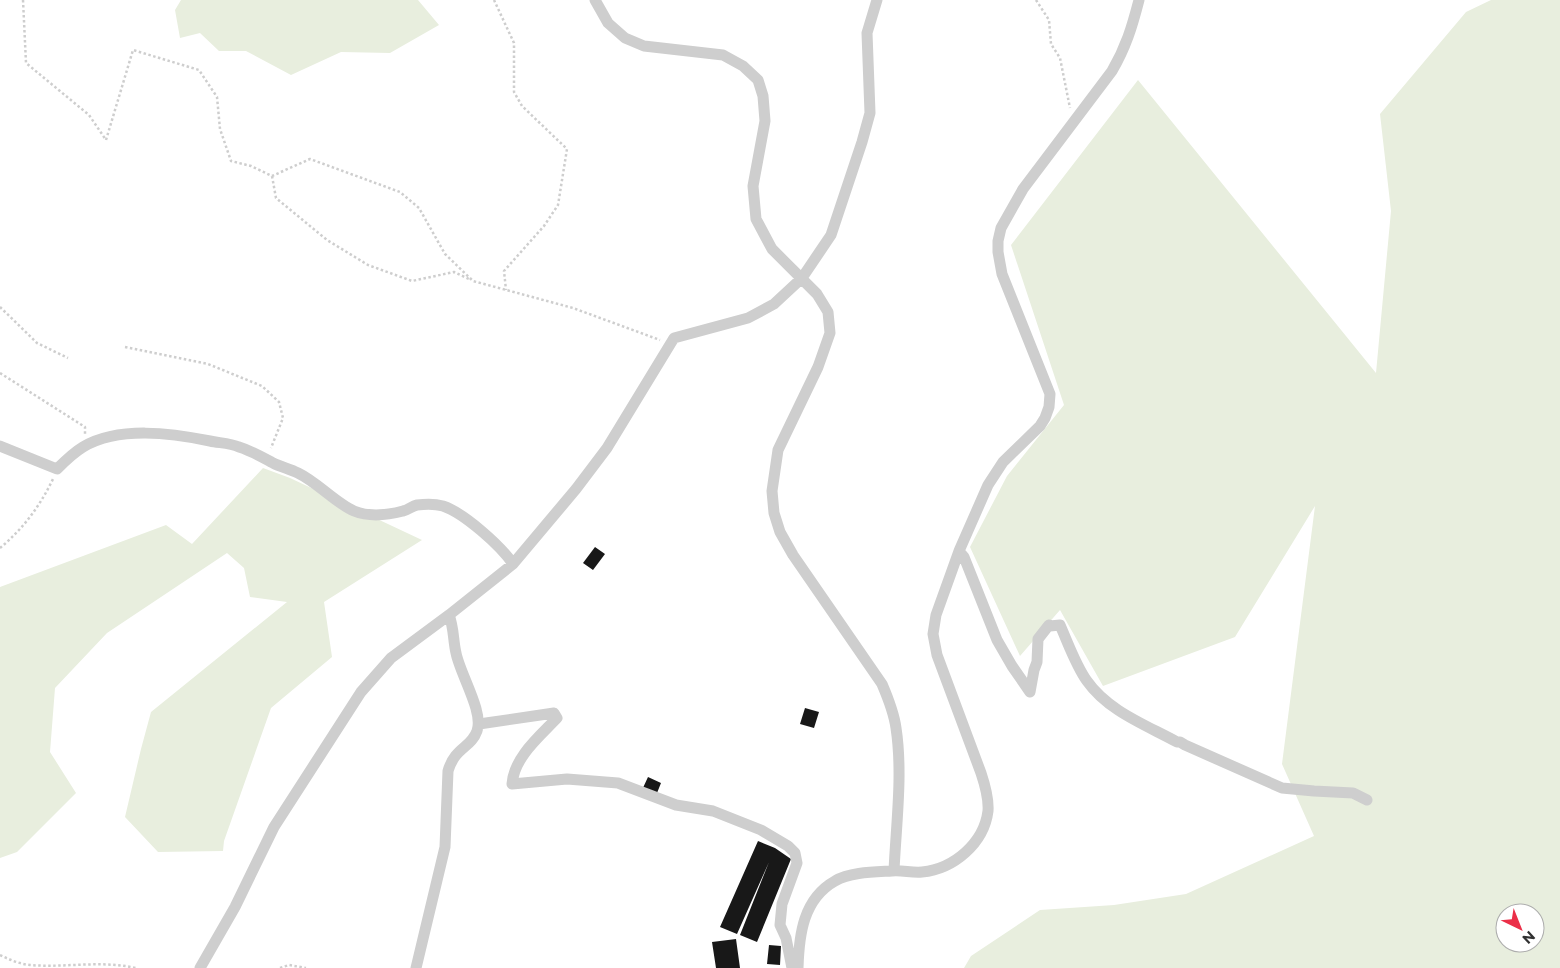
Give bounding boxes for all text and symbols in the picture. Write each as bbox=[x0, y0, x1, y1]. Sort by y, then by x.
north arrow bbox=[1495, 903, 1545, 953]
text: N bbox=[1519, 927, 1539, 948]

